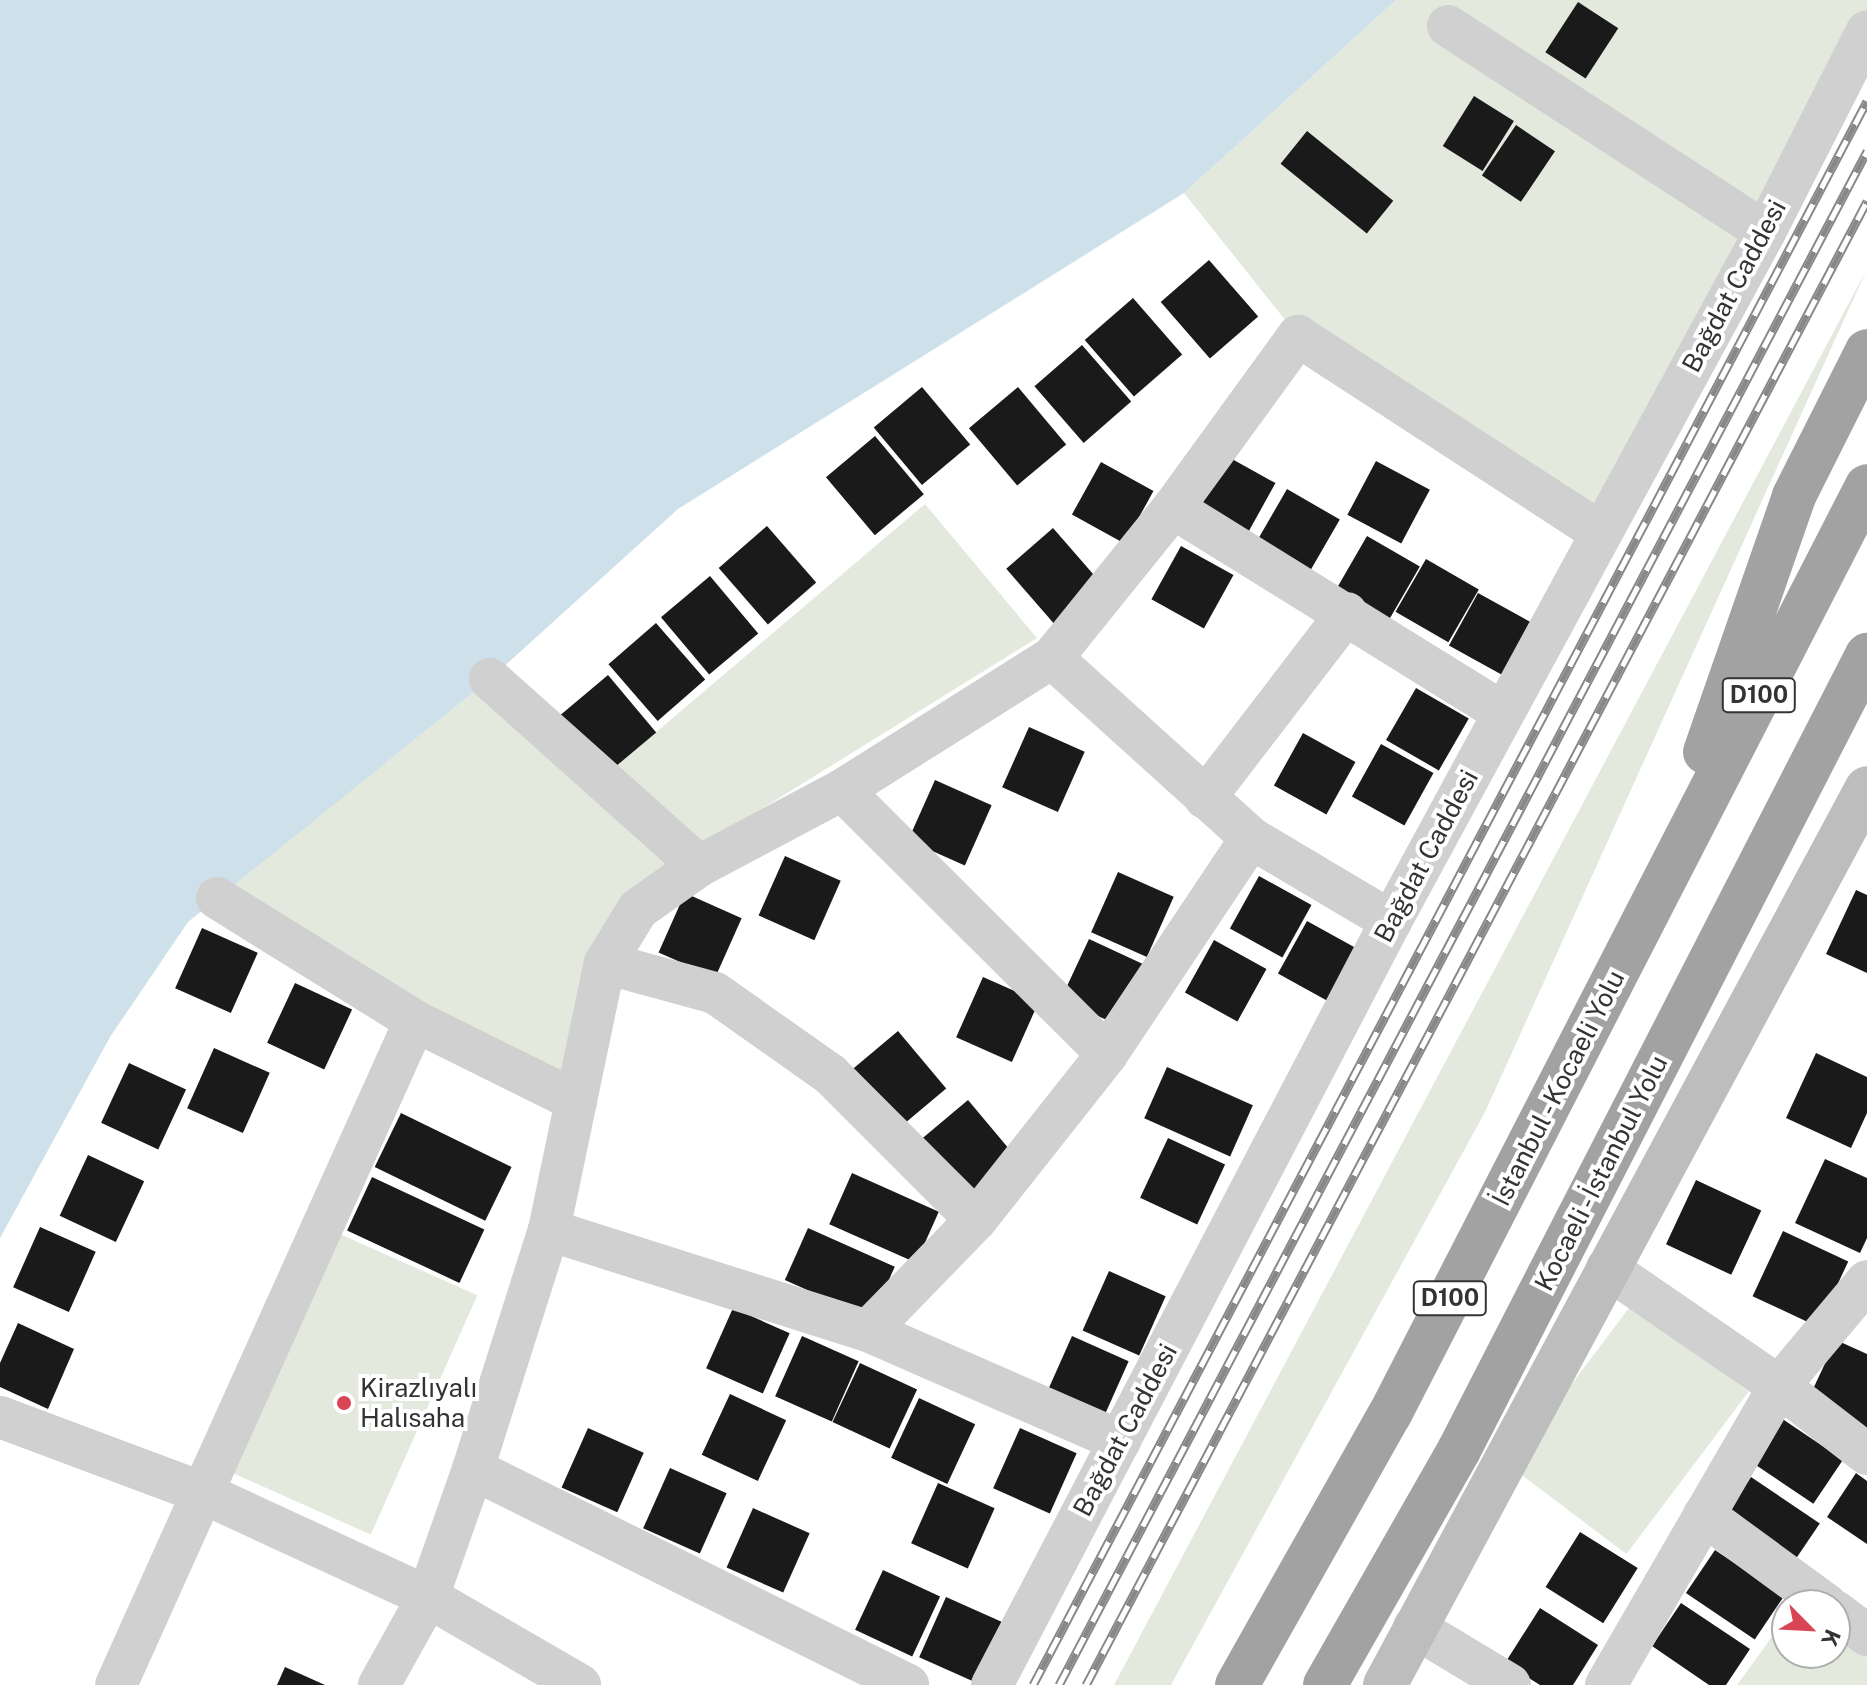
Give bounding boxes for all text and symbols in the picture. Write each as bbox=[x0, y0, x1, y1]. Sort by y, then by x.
street label: Bağdat Caddesi bbox=[1675, 194, 1793, 378]
road number: D100 bbox=[1721, 675, 1797, 715]
street label: Bağdat Caddesi bbox=[1367, 764, 1485, 948]
street label: İstanbul - Kocaeli Yolu bbox=[1483, 962, 1633, 1214]
street label: Kocaeli - İstanbul Yolu bbox=[1526, 1047, 1676, 1299]
road number: D100 bbox=[1412, 1278, 1488, 1318]
street label: Bağdat Caddesi bbox=[1066, 1338, 1184, 1522]
place label: Kirazlıyalı Halısaha bbox=[360, 1372, 477, 1434]
marker: Kirazlıyalı Halısaha bbox=[335, 1394, 353, 1412]
north arrow bbox=[1771, 1589, 1851, 1669]
text: K bbox=[1816, 1625, 1846, 1650]

